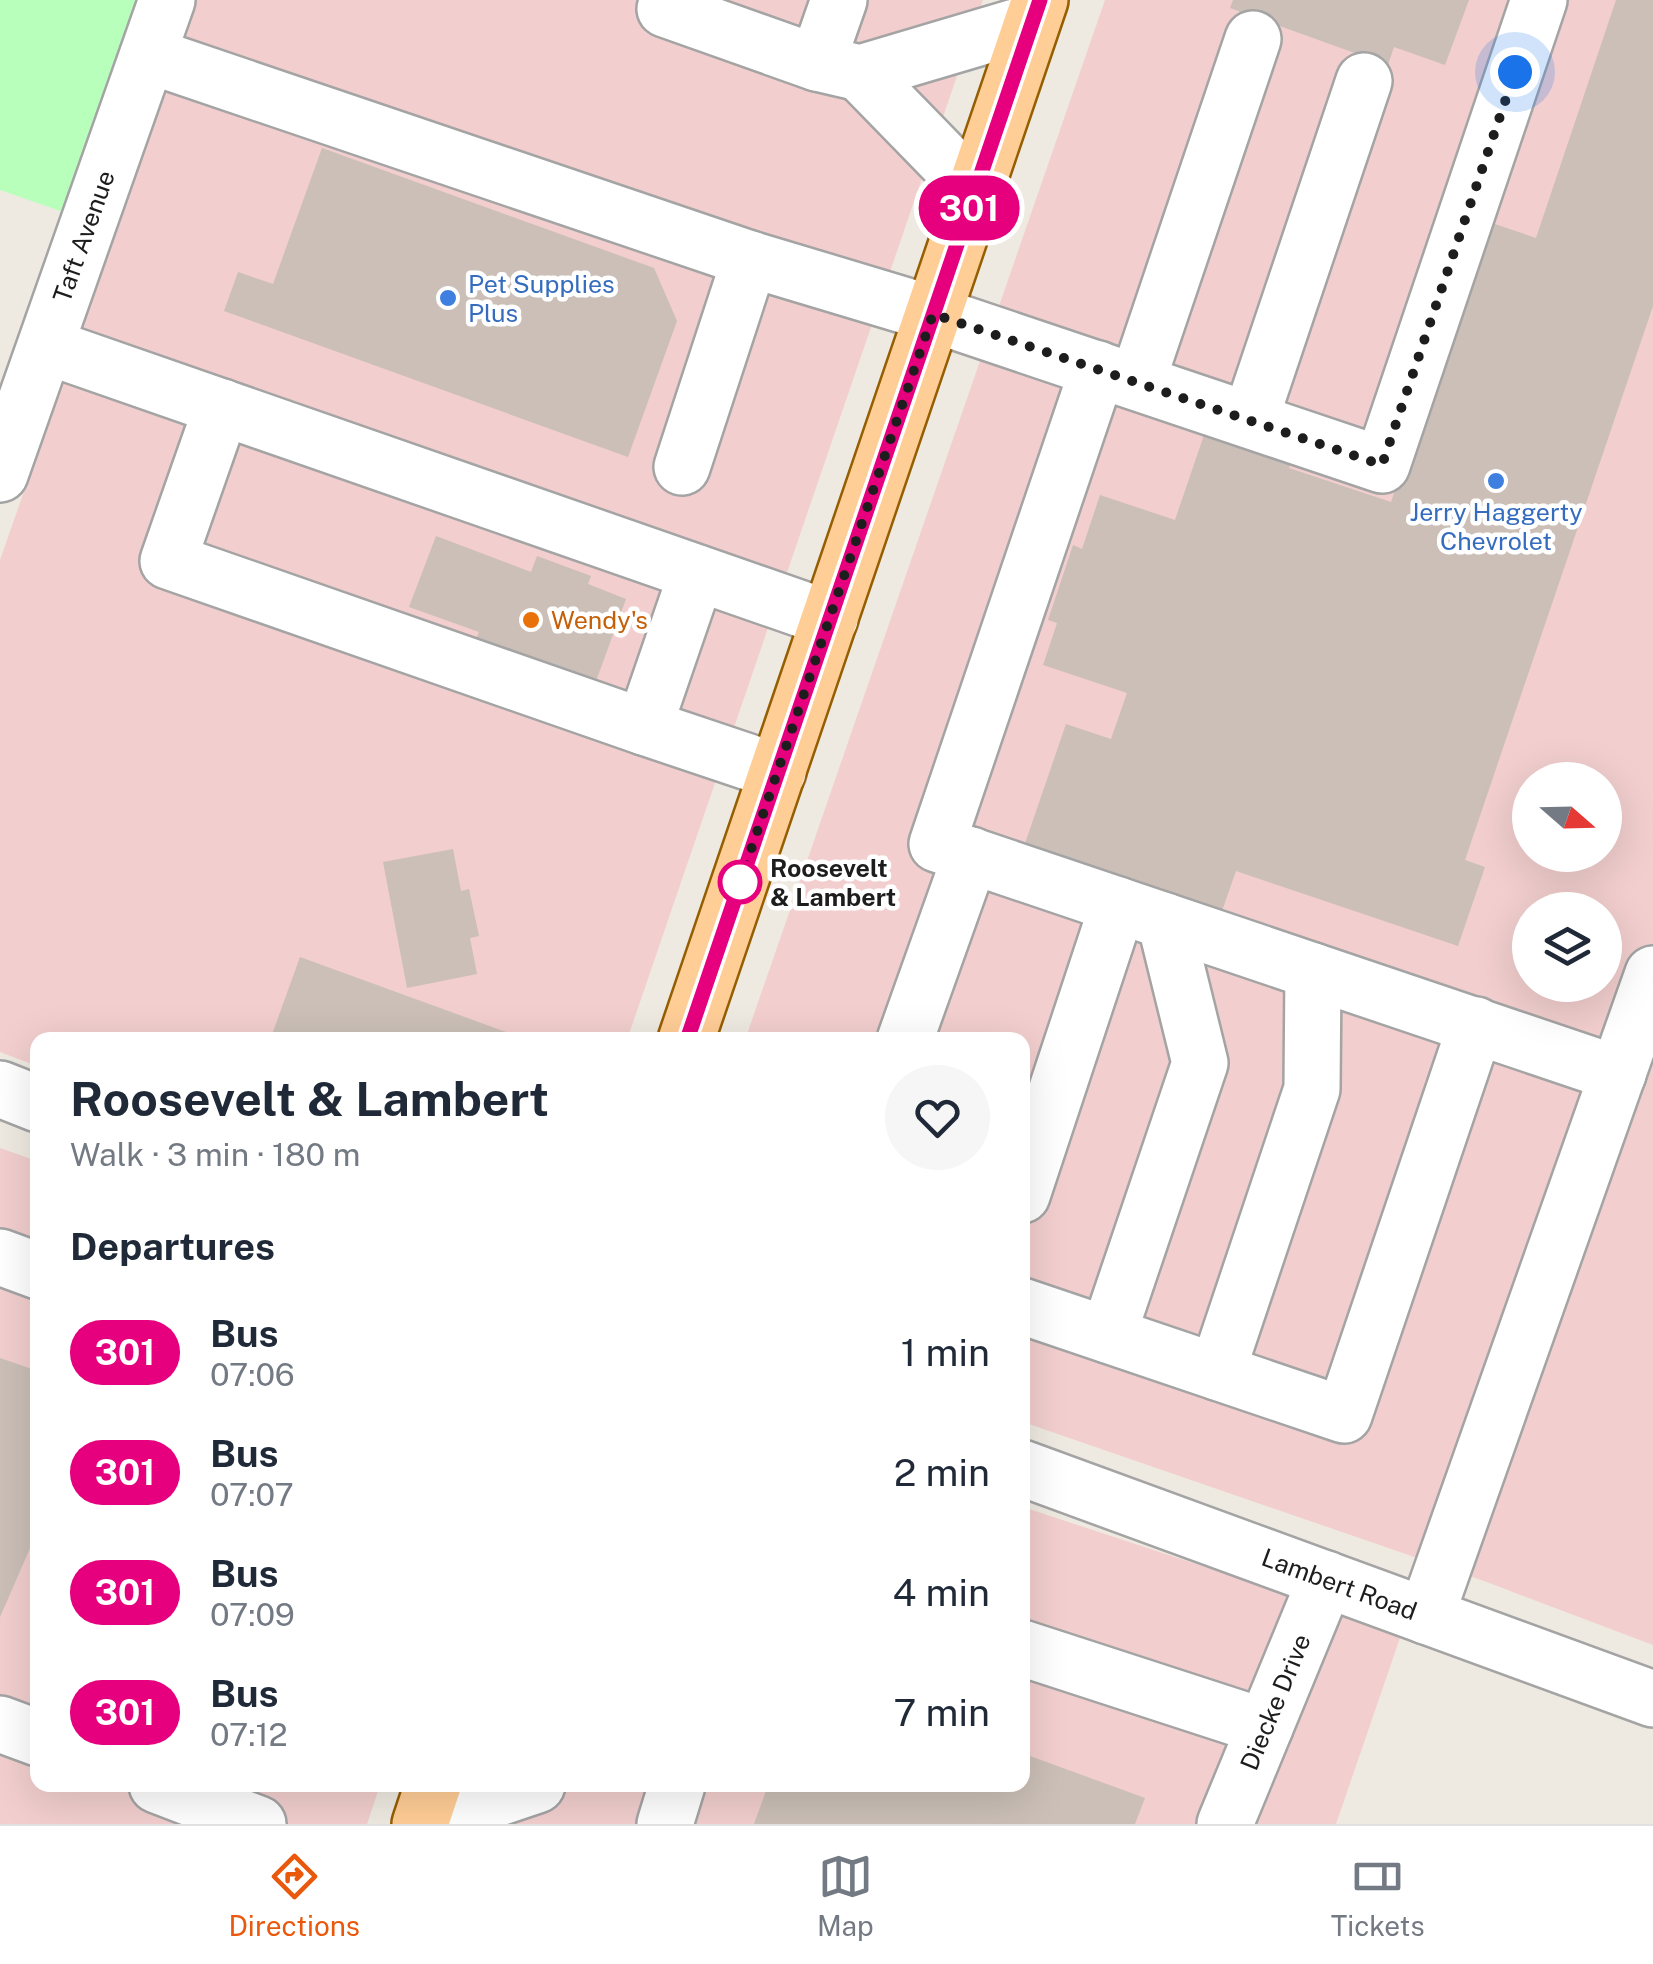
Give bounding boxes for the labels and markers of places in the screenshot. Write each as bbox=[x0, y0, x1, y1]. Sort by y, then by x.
place label: Pet Supplies Plus bbox=[468, 269, 615, 328]
marker: Pet Supplies Plus bbox=[437, 287, 459, 309]
marker: Jerry Haggerty Chevrolet bbox=[1485, 470, 1507, 492]
place label: Jerry Haggerty Chevrolet bbox=[1409, 497, 1583, 556]
place label: Wendy's bbox=[551, 605, 648, 635]
marker: Wendy's bbox=[520, 609, 542, 631]
place label: Roosevelt & Lambert bbox=[770, 853, 896, 912]
marker: Roosevelt & Lambert bbox=[719, 861, 761, 903]

